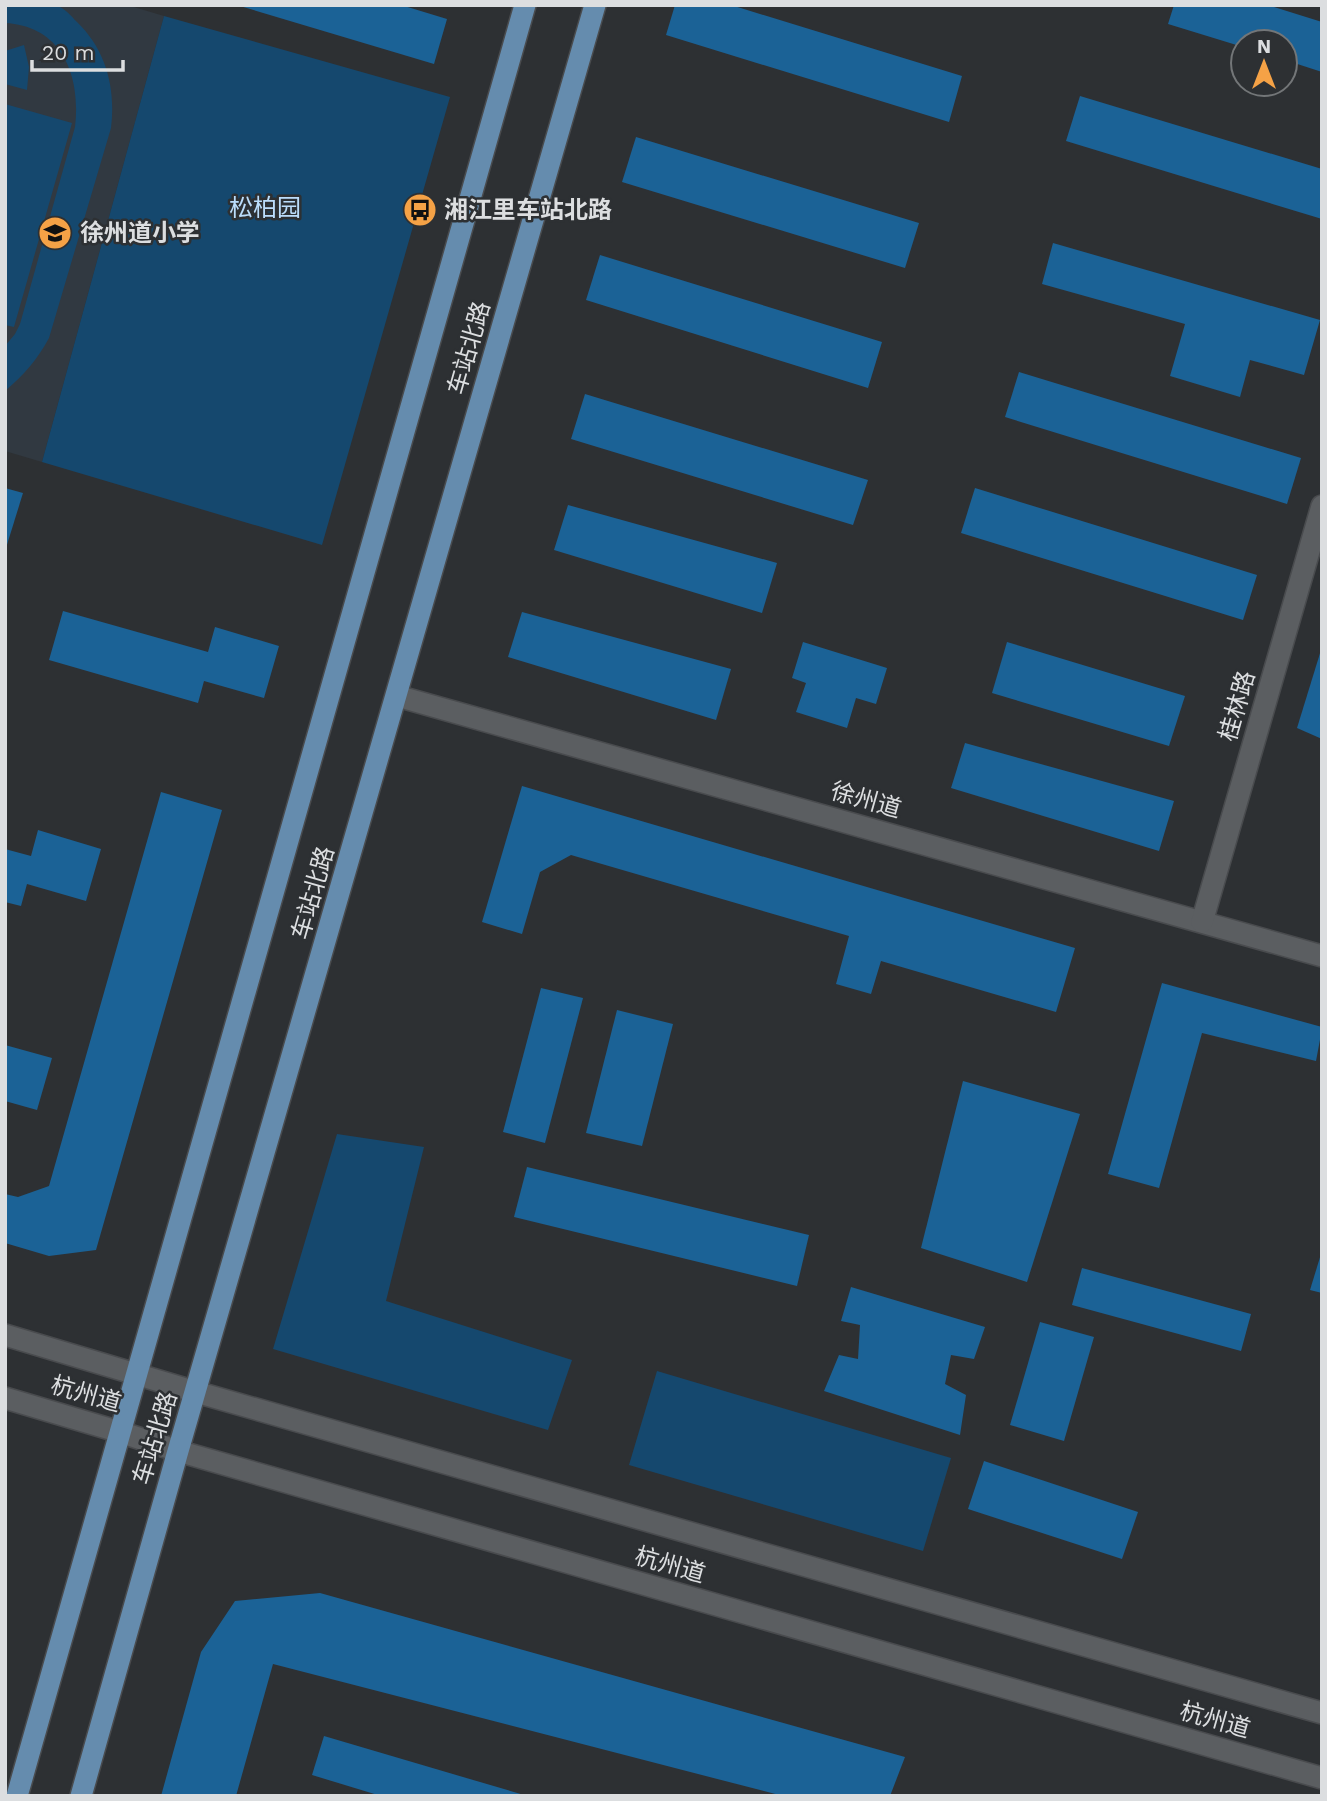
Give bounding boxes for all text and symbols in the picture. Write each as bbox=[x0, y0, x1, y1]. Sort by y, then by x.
scale bar bbox=[32, 28, 122, 72]
north arrow bbox=[1229, 28, 1299, 98]
text: N bbox=[1257, 35, 1271, 58]
text: 20 m bbox=[42, 40, 94, 65]
bus stop icon: 湘江里车站北路 bbox=[401, 191, 439, 229]
park label: 松柏园 bbox=[229, 194, 301, 222]
place label: 湘江里车站北路 bbox=[444, 196, 612, 224]
school or university icon: 徐州道小学 bbox=[36, 214, 74, 252]
place label: 徐州道小学 bbox=[80, 219, 200, 247]
street label: 车站北路 bbox=[442, 298, 496, 398]
street label: 桂林路 bbox=[1214, 668, 1260, 744]
street label: 徐州道 bbox=[828, 777, 904, 823]
street label: 车站北路 bbox=[286, 843, 340, 943]
street label: 杭州道 bbox=[48, 1371, 124, 1417]
street label: 车站北路 bbox=[128, 1388, 182, 1488]
street label: 杭州道 bbox=[632, 1542, 708, 1588]
street label: 杭州道 bbox=[1177, 1697, 1253, 1743]

